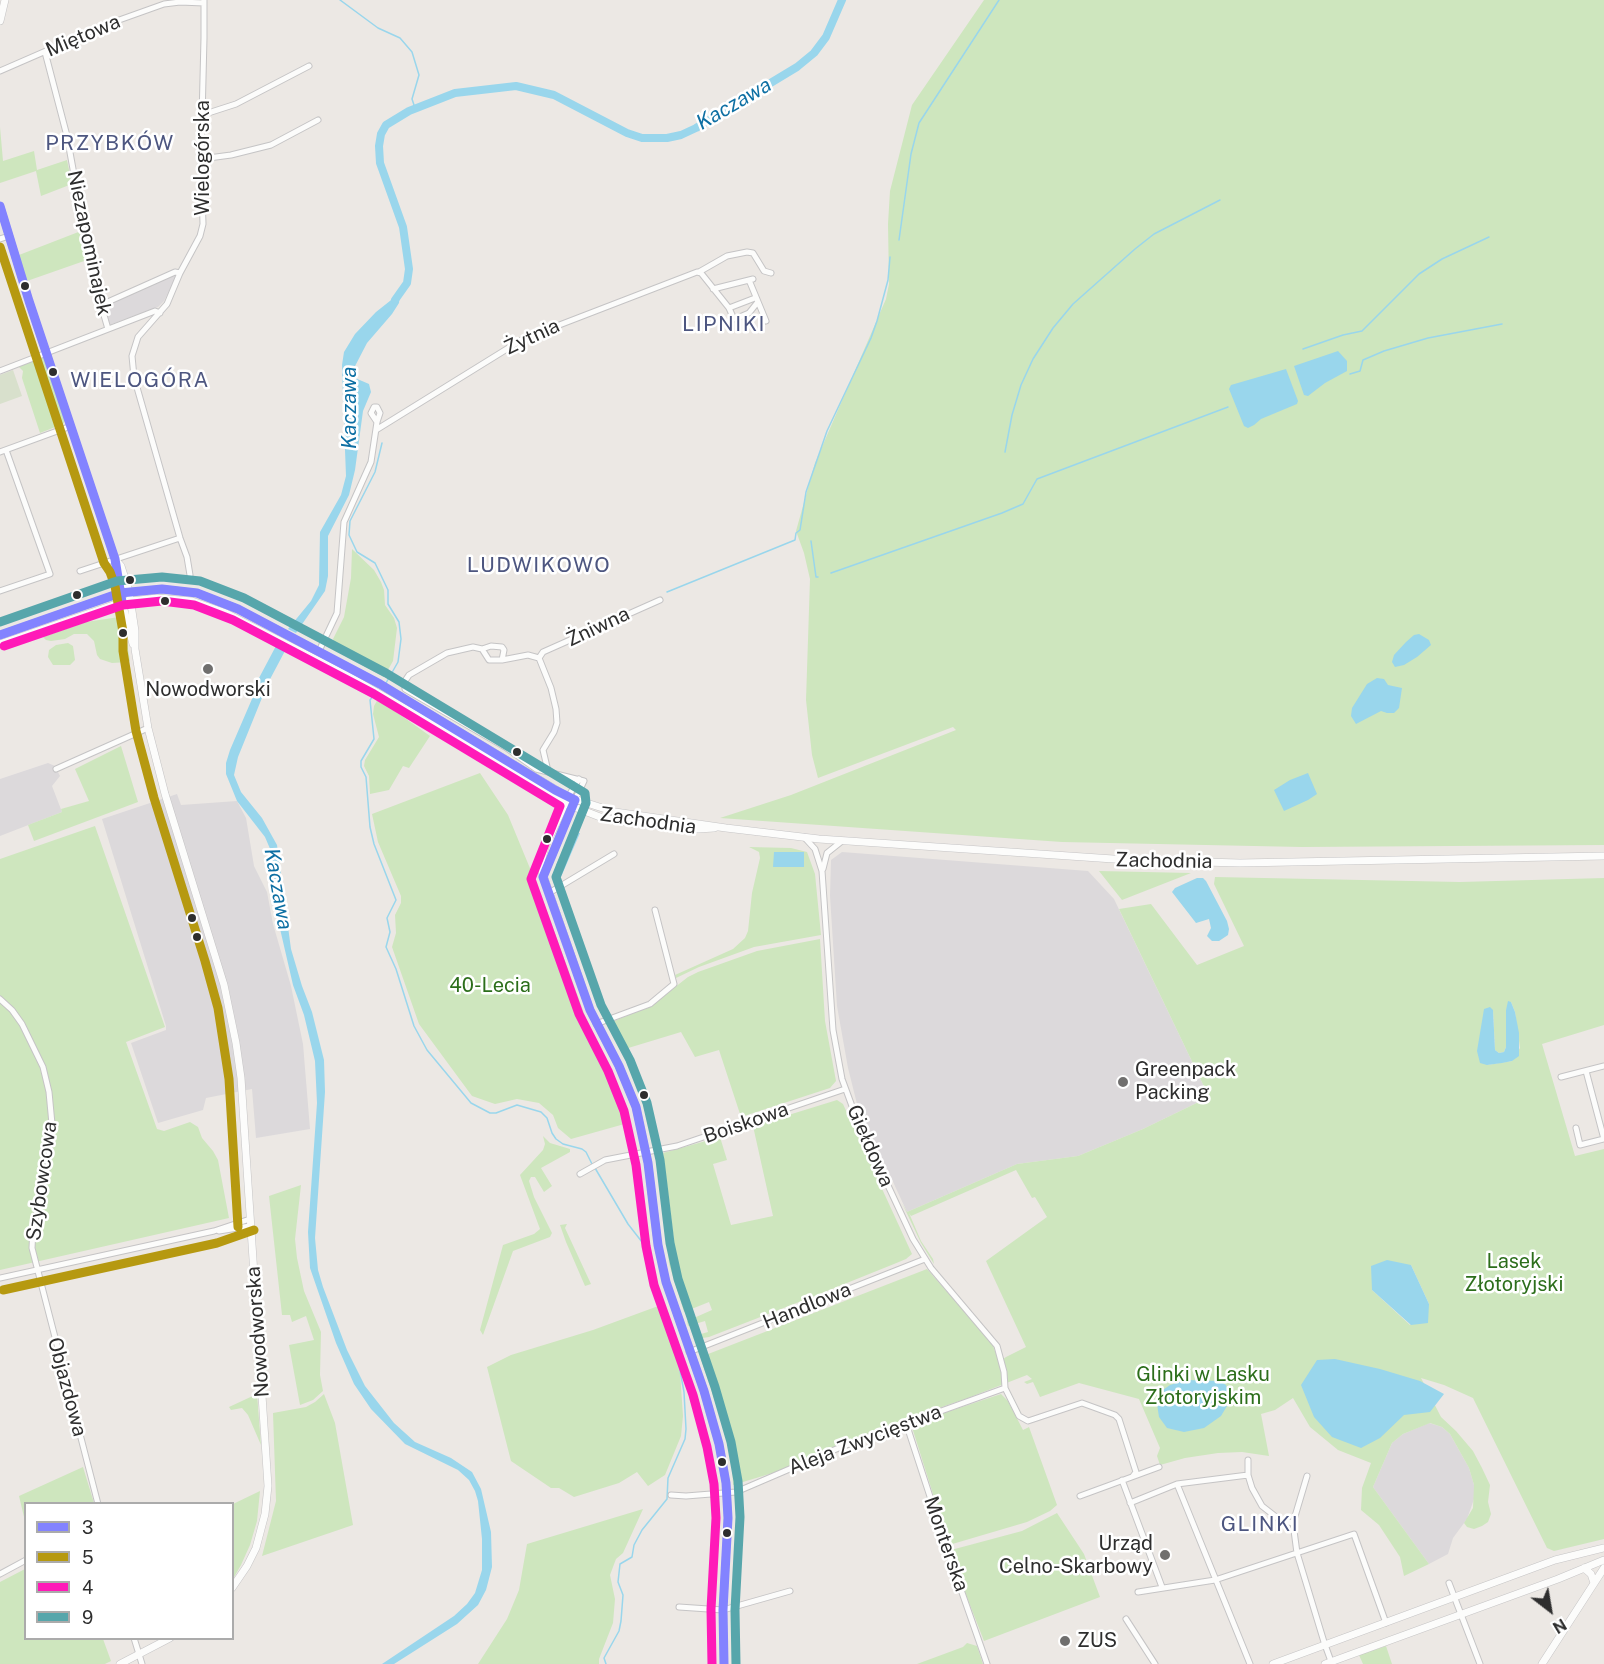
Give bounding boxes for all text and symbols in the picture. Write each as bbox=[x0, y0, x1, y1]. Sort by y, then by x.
street label: Miętowa bbox=[42, 10, 124, 62]
water label: Kaczawa bbox=[692, 72, 776, 136]
street label: Wielogórska bbox=[191, 100, 215, 216]
district label: PRZYBKÓW bbox=[45, 131, 175, 157]
street label: Niezapominajek bbox=[62, 168, 116, 318]
unlabelled marker bbox=[19, 280, 31, 292]
district label: LIPNIKI bbox=[682, 312, 766, 338]
street label: Żytnia bbox=[500, 314, 564, 360]
unlabelled marker bbox=[47, 366, 59, 378]
water label: Kaczawa bbox=[337, 367, 363, 449]
district label: WIELOGÓRA bbox=[70, 368, 210, 394]
district label: LUDWIKOWO bbox=[467, 553, 611, 579]
unlabelled marker bbox=[124, 574, 136, 586]
unlabelled marker bbox=[71, 589, 83, 601]
unlabelled marker bbox=[159, 595, 171, 607]
street label: Żniwna bbox=[563, 602, 633, 652]
unlabelled marker bbox=[117, 627, 129, 639]
marker: Nowodworski bbox=[201, 662, 215, 676]
place label: Nowodworski bbox=[145, 678, 271, 702]
unlabelled marker bbox=[511, 746, 523, 758]
street label: Zachodnia bbox=[598, 802, 698, 840]
unlabelled marker bbox=[541, 833, 553, 845]
water label: Kaczawa bbox=[258, 846, 298, 932]
street label: Zachodnia bbox=[1115, 848, 1213, 874]
unlabelled marker bbox=[186, 912, 198, 924]
unlabelled marker bbox=[191, 931, 203, 943]
park label: 40-Lecia bbox=[449, 974, 531, 998]
place label: Greenpack Packing bbox=[1135, 1058, 1236, 1105]
marker: Greenpack Packing bbox=[1116, 1075, 1130, 1089]
unlabelled marker bbox=[638, 1089, 650, 1101]
street label: Boiskowa bbox=[700, 1097, 792, 1149]
street label: Giełdowa bbox=[841, 1101, 899, 1191]
street label: Szybowcowa bbox=[22, 1120, 62, 1242]
park label: Lasek Złotoryjski bbox=[1465, 1250, 1563, 1297]
street label: Nowodworska bbox=[241, 1266, 275, 1398]
street label: Handlowa bbox=[759, 1277, 855, 1335]
street label: Objazdowa bbox=[42, 1335, 92, 1439]
park label: Glinki w Lasku Złotoryjskim bbox=[1136, 1363, 1270, 1410]
street label: Aleja Zwycięstwa bbox=[785, 1400, 945, 1480]
unlabelled marker bbox=[716, 1456, 728, 1468]
street label: Monterska bbox=[919, 1493, 973, 1595]
legend bbox=[24, 1502, 234, 1640]
district label: GLINKI bbox=[1221, 1512, 1299, 1538]
text: 3 bbox=[82, 1517, 93, 1538]
unlabelled marker bbox=[721, 1527, 733, 1539]
place label: Urząd Celno-Skarbowy bbox=[999, 1532, 1153, 1579]
text: 5 bbox=[82, 1547, 94, 1568]
marker: Urząd Celno-Skarbowy bbox=[1158, 1548, 1172, 1562]
text: 4 bbox=[82, 1577, 93, 1598]
north arrow bbox=[1520, 1580, 1580, 1640]
text: 9 bbox=[82, 1607, 93, 1628]
text: N bbox=[1549, 1614, 1570, 1637]
place label: ZUS bbox=[1077, 1629, 1117, 1653]
marker: ZUS bbox=[1058, 1634, 1072, 1648]

